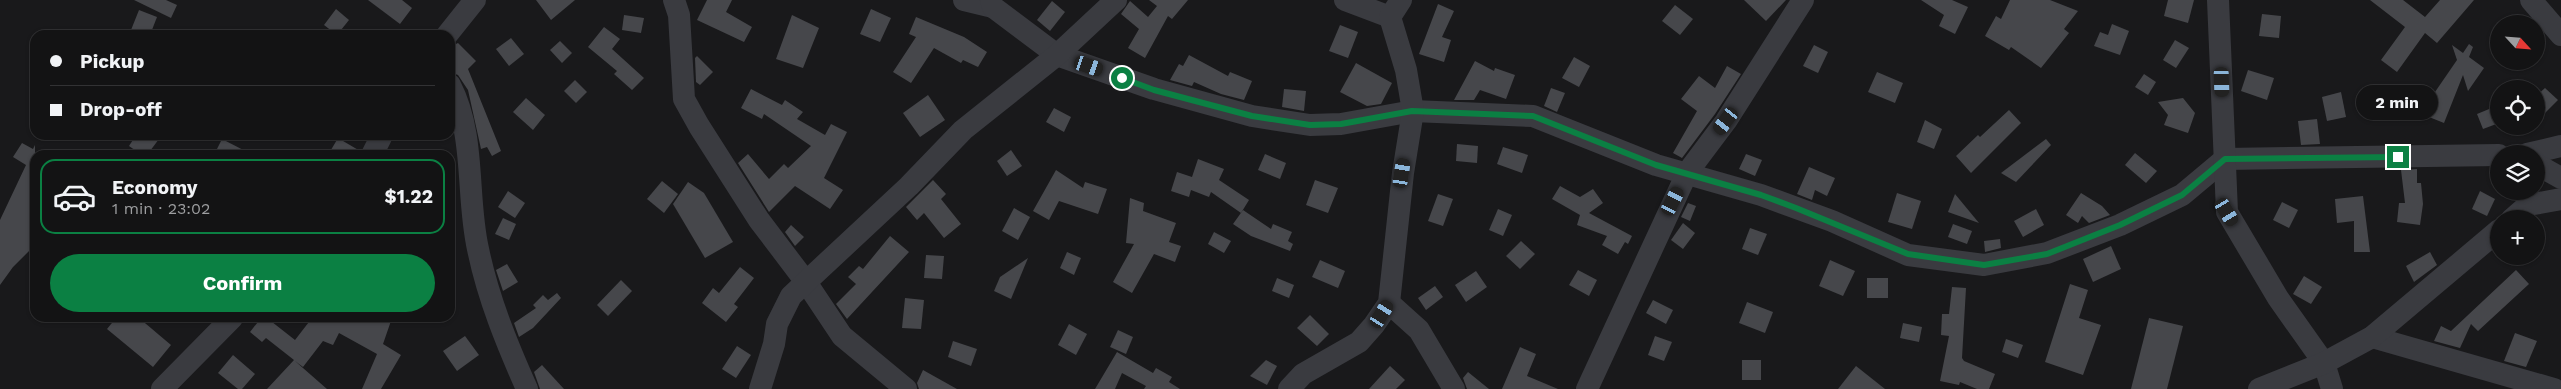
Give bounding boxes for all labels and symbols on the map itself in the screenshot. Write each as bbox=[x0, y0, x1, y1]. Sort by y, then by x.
north arrow bbox=[2490, 15, 2545, 70]
car bbox=[1072, 54, 1105, 78]
route start bbox=[1111, 67, 1133, 89]
car bbox=[2213, 67, 2230, 97]
callout: 2 min bbox=[2357, 84, 2439, 120]
car bbox=[1710, 105, 1741, 137]
route end bbox=[2387, 146, 2409, 168]
car bbox=[1392, 157, 1411, 189]
car bbox=[1659, 184, 1686, 218]
car bbox=[2212, 195, 2241, 229]
car bbox=[1367, 297, 1396, 331]

